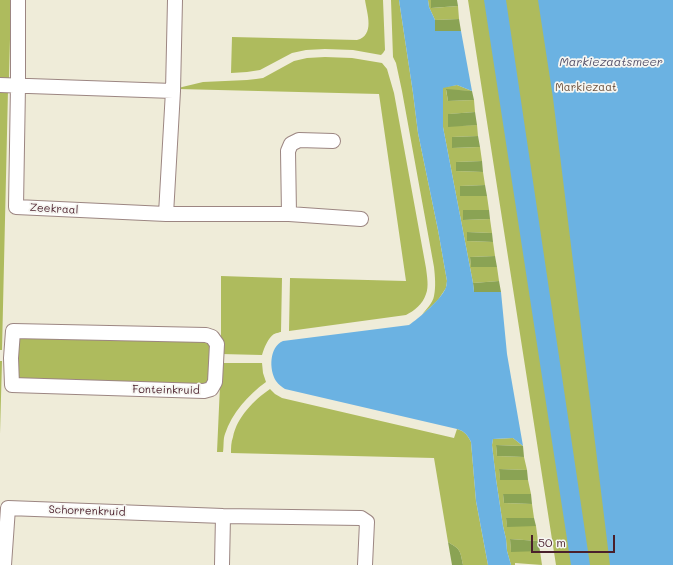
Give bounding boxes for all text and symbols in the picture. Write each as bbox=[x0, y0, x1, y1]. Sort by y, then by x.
water label: Markiezaatsmeer bbox=[559, 55, 663, 69]
park label: Markiezaat bbox=[555, 81, 617, 95]
street label: Zeekraal bbox=[29, 201, 79, 217]
street label: Fonteinkruid bbox=[132, 383, 200, 397]
street label: Schorrenkruid bbox=[48, 503, 126, 519]
scale bar bbox=[533, 527, 617, 553]
text: 50 m bbox=[538, 534, 566, 550]

